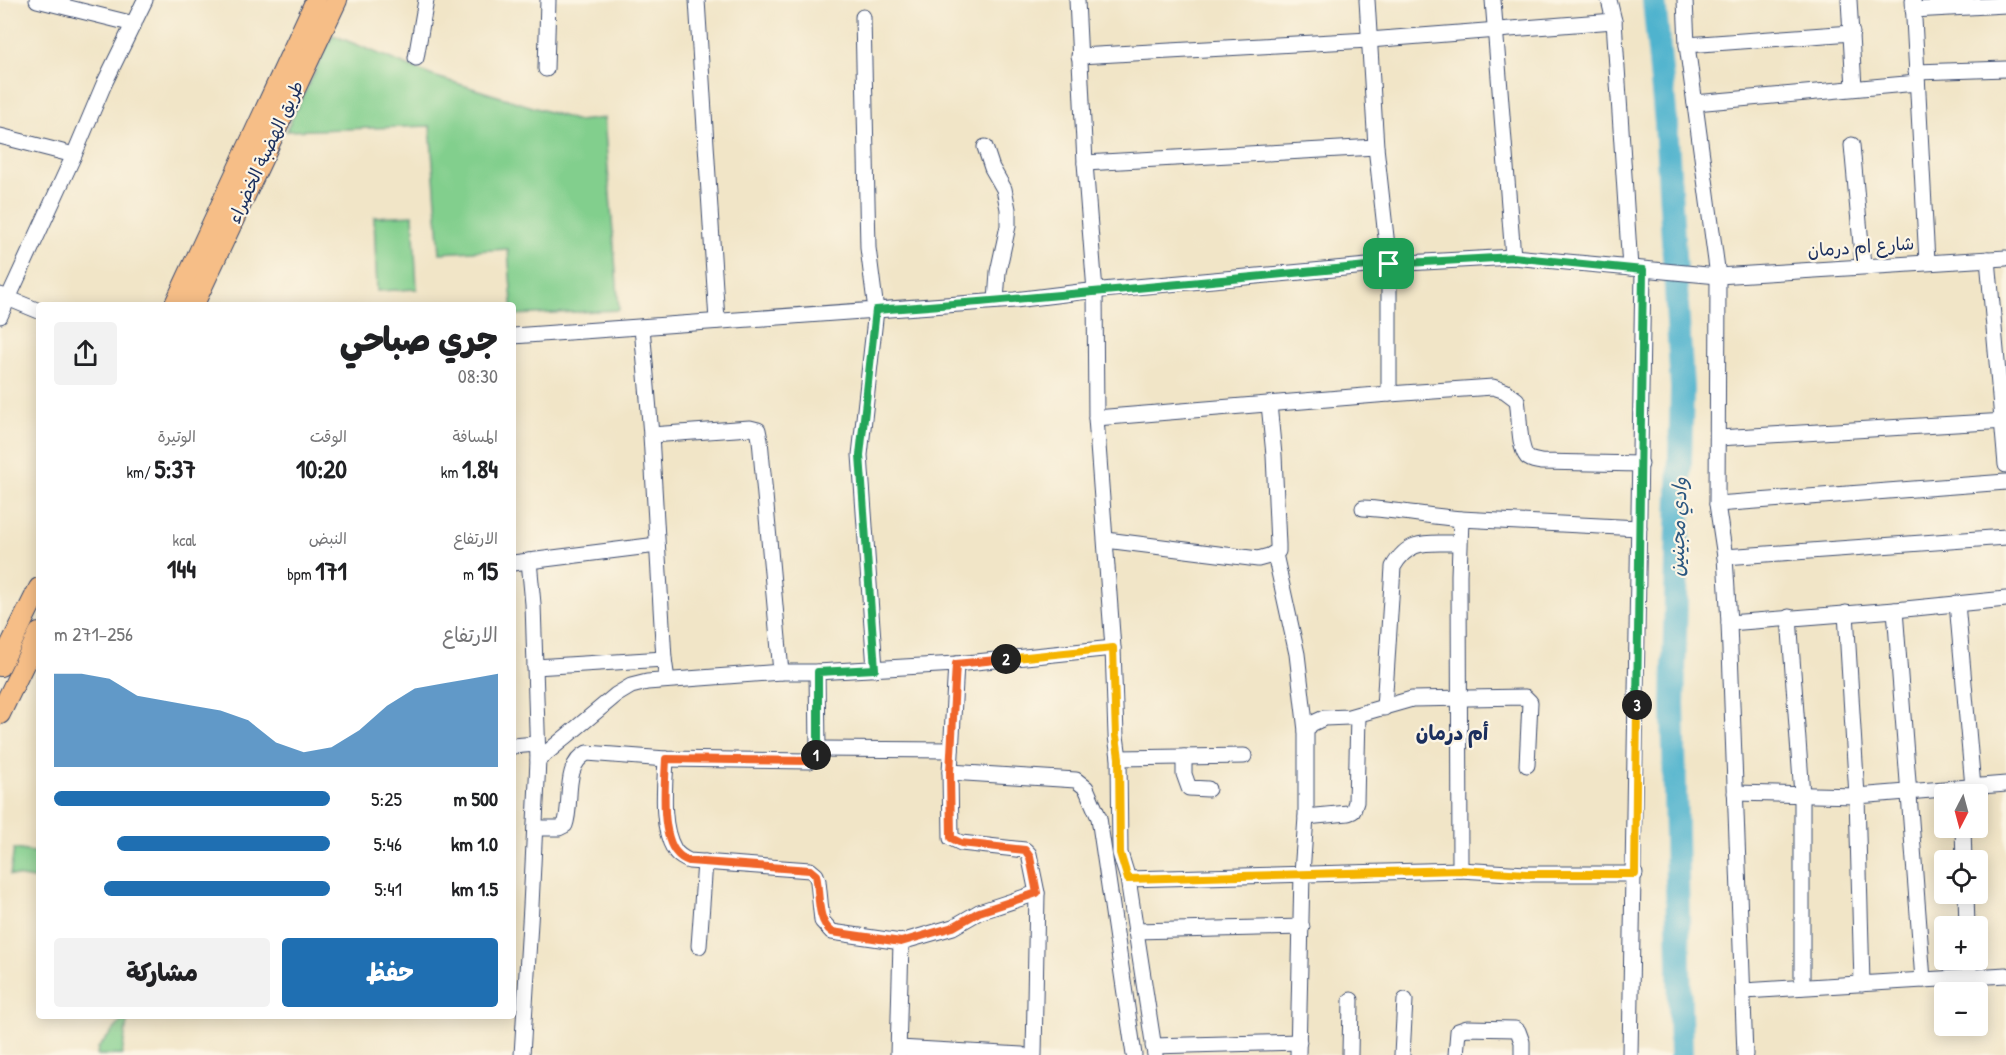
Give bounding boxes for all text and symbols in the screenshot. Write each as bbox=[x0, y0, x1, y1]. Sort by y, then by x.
street label: طريق الهضبة الخضراء bbox=[221, 76, 310, 227]
street label: شارع ام درمان bbox=[1807, 230, 1915, 265]
pin bbox=[1363, 238, 1414, 289]
icon: arrive bbox=[1372, 247, 1405, 280]
text: جري صباحي bbox=[340, 317, 498, 361]
button: share bbox=[54, 322, 117, 385]
text: 08:30 bbox=[458, 362, 498, 389]
text: الوتيرة bbox=[157, 425, 196, 447]
text: الوقت bbox=[310, 425, 347, 447]
text: المسافة bbox=[452, 425, 498, 447]
text: 5:37 bbox=[154, 451, 196, 486]
text: 10:20 bbox=[296, 451, 347, 486]
text: 1.84 bbox=[462, 451, 498, 486]
text: /km bbox=[126, 461, 154, 483]
text: km bbox=[441, 461, 462, 483]
water label: وادي مجينين bbox=[1662, 476, 1695, 577]
text: النبض bbox=[309, 527, 347, 549]
text: الارتفاع bbox=[453, 527, 498, 549]
text: kcal bbox=[173, 529, 196, 551]
text: 144 bbox=[167, 551, 196, 586]
text: 171 bbox=[315, 553, 347, 588]
text: 15 bbox=[478, 553, 498, 588]
text: bpm bbox=[287, 563, 315, 585]
text: m bbox=[463, 563, 478, 585]
text: 256–271 m bbox=[54, 620, 133, 647]
text: الارتفاع bbox=[442, 621, 498, 648]
pin: 2 bbox=[991, 644, 1021, 674]
text: 2 bbox=[1002, 648, 1010, 670]
pin: 3 bbox=[1622, 690, 1652, 720]
text: 3 bbox=[1633, 694, 1641, 716]
district label: أم درمان bbox=[1416, 719, 1489, 748]
pin: 1 bbox=[801, 740, 831, 770]
text: 1 bbox=[813, 744, 819, 766]
north arrow bbox=[1934, 784, 1988, 838]
map controls bbox=[1934, 784, 1988, 1036]
text: 5:25 bbox=[371, 785, 402, 812]
text: 500 m bbox=[453, 785, 498, 812]
text: 5:46 bbox=[373, 830, 402, 857]
text: 1.0 km bbox=[451, 830, 498, 857]
button: locate bbox=[1934, 850, 1988, 904]
text: 5:41 bbox=[374, 875, 402, 902]
text: 1.5 km bbox=[451, 875, 498, 902]
button: + bbox=[1934, 916, 1988, 970]
button: مشاركة bbox=[54, 938, 270, 1007]
button: حفظ bbox=[282, 938, 498, 1007]
button: − bbox=[1934, 982, 1988, 1036]

